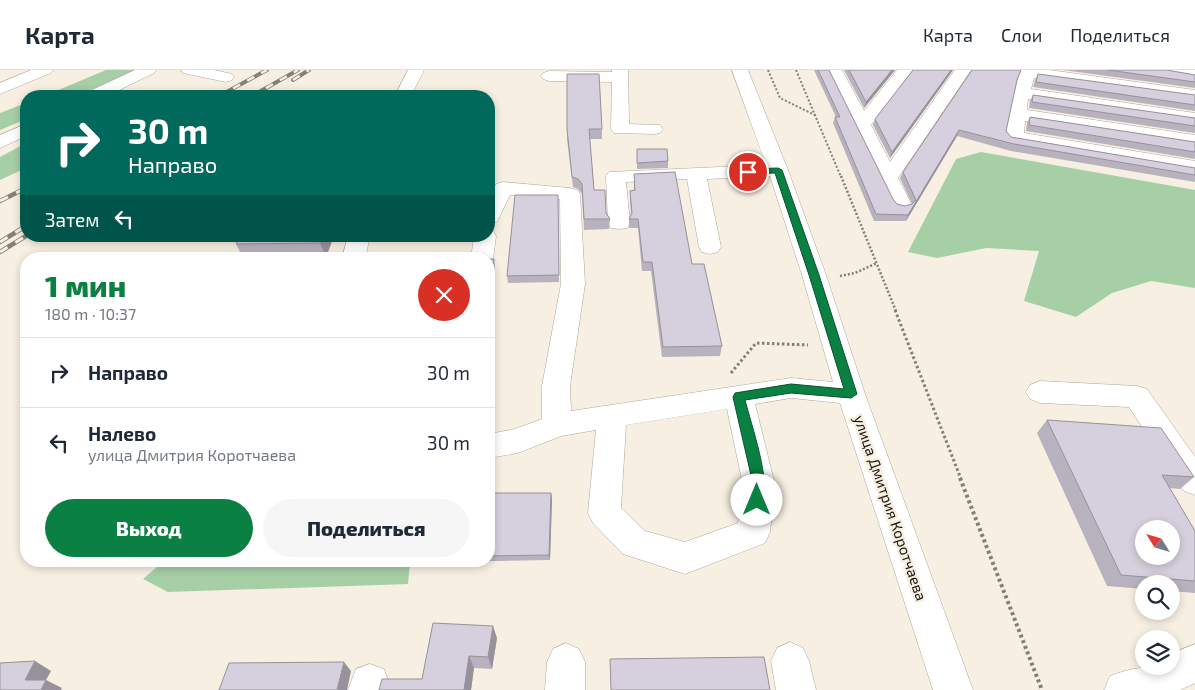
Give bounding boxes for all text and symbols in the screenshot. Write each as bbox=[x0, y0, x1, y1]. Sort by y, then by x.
text: Карта bbox=[25, 20, 95, 49]
text: Карта bbox=[923, 24, 973, 46]
text: Слои bbox=[1001, 24, 1042, 46]
text: Поделиться bbox=[1070, 24, 1170, 46]
text: 30 m bbox=[128, 109, 208, 151]
icon: right bbox=[45, 110, 110, 175]
text: Направо bbox=[128, 151, 217, 177]
pin bbox=[727, 151, 769, 193]
icon: arrive bbox=[734, 158, 762, 186]
icon: left bbox=[110, 205, 138, 233]
text: Затем bbox=[45, 208, 100, 231]
text: 1 мин bbox=[45, 267, 126, 303]
button: close bbox=[418, 269, 470, 321]
text: 180 m · 10:37 bbox=[45, 304, 136, 323]
icon: right bbox=[45, 359, 73, 387]
text: Направо bbox=[88, 361, 168, 384]
text: 30 m bbox=[427, 361, 470, 384]
street label: улица Дмитрия Коротчаева bbox=[850, 413, 931, 603]
text: Налево bbox=[88, 422, 156, 445]
icon: left bbox=[45, 429, 73, 457]
text: 30 m bbox=[427, 431, 470, 454]
text: улица Дмитрия Коротчаева bbox=[88, 445, 296, 464]
position arrow bbox=[730, 473, 782, 525]
button: Выход bbox=[45, 499, 253, 557]
button: Поделиться bbox=[263, 499, 470, 557]
north arrow bbox=[1135, 520, 1180, 565]
map controls bbox=[1135, 520, 1180, 675]
button: search bbox=[1135, 575, 1180, 620]
button: layers bbox=[1135, 630, 1180, 675]

